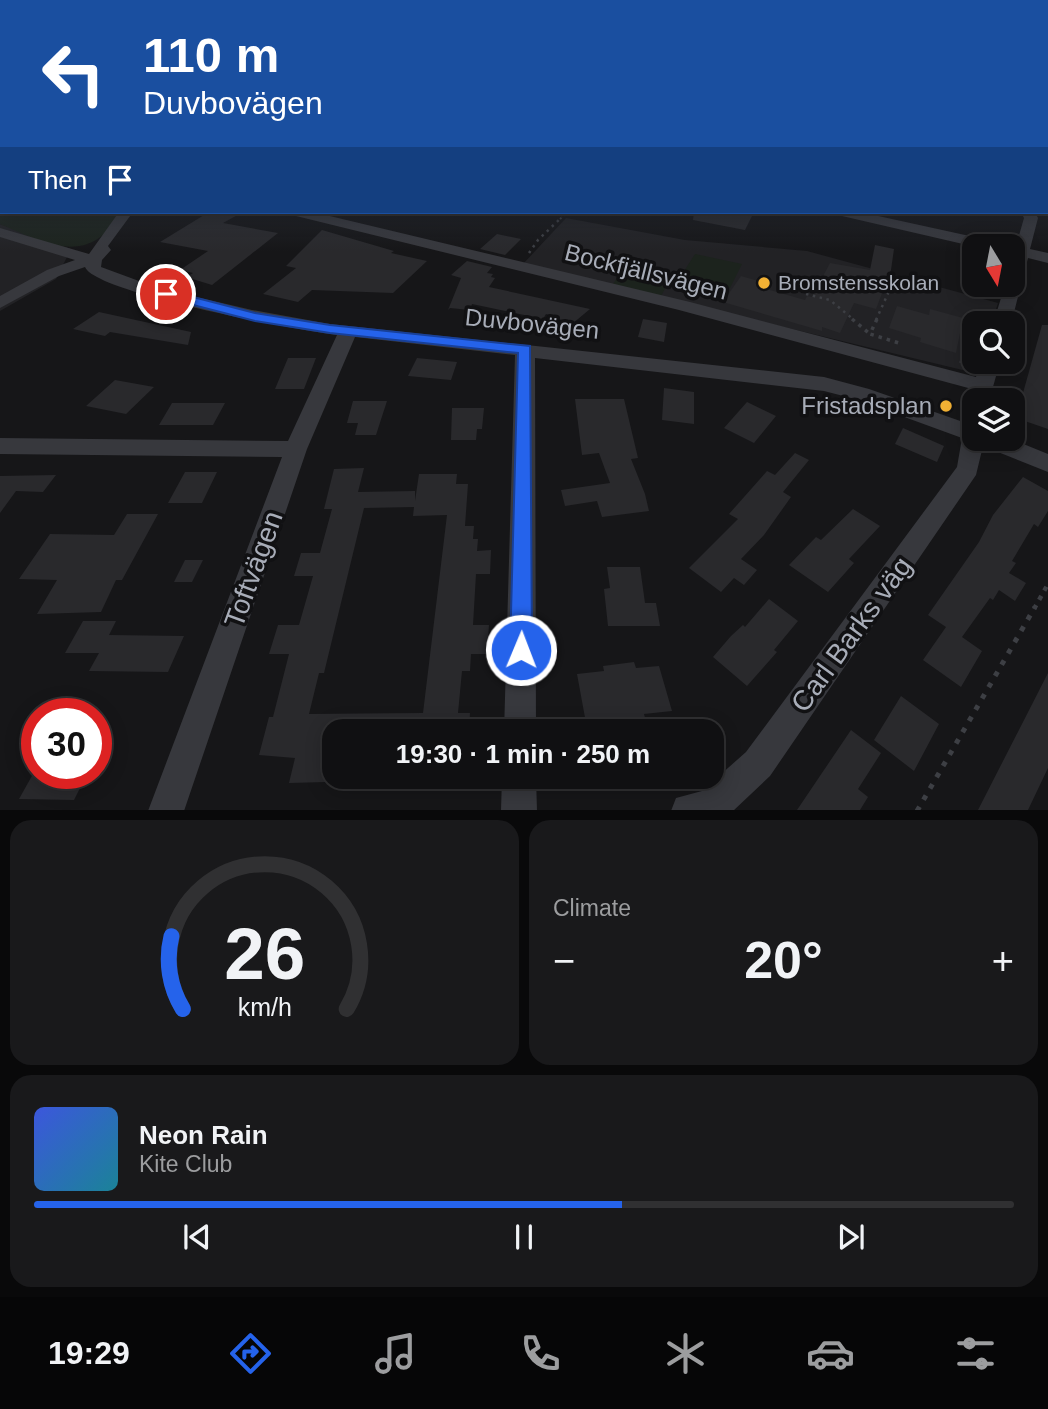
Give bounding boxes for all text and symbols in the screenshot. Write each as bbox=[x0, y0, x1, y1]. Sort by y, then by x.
icon: left bbox=[28, 28, 119, 119]
text: 110 m bbox=[143, 28, 279, 82]
text: Duvbovägen bbox=[143, 85, 323, 121]
icon: arrive bbox=[101, 161, 139, 199]
text: Then bbox=[28, 165, 87, 195]
north arrow bbox=[962, 234, 1026, 298]
map controls bbox=[962, 234, 1025, 451]
street label: Bockfjällsvägen bbox=[562, 238, 730, 305]
pin bbox=[136, 264, 196, 324]
place label: Bromstensskolan bbox=[778, 271, 939, 294]
icon: arrive bbox=[147, 275, 185, 313]
marker: Bromstensskolan bbox=[756, 275, 772, 291]
street label: Duvbovägen bbox=[464, 303, 600, 344]
button: search bbox=[962, 311, 1025, 374]
button: layers bbox=[962, 388, 1025, 451]
place label: Fristadsplan bbox=[801, 392, 932, 419]
marker: Fristadsplan bbox=[938, 398, 954, 414]
street label: Toftvägen bbox=[218, 507, 289, 632]
street label: Carl Barks väg bbox=[785, 551, 918, 718]
position arrow bbox=[484, 613, 558, 687]
speed limit sign: 30 bbox=[21, 698, 112, 789]
text: 19:30 · 1 min · 250 m bbox=[396, 739, 650, 769]
text: Climate bbox=[553, 895, 631, 921]
text: 26 bbox=[224, 913, 305, 994]
text: 20° bbox=[744, 931, 823, 989]
text: − bbox=[553, 940, 575, 982]
text: + bbox=[992, 940, 1014, 982]
text: km/h bbox=[237, 992, 292, 1020]
text: Neon Rain bbox=[139, 1120, 268, 1150]
text: Kite Club bbox=[139, 1151, 232, 1177]
icon: previous bbox=[178, 1218, 216, 1256]
icon: pause bbox=[505, 1218, 543, 1256]
icon: next bbox=[832, 1218, 870, 1256]
icon: directions bbox=[226, 1329, 275, 1378]
icon: music bbox=[371, 1329, 420, 1378]
icon: phone bbox=[516, 1329, 565, 1378]
icon: climate bbox=[661, 1329, 710, 1378]
icon: car bbox=[806, 1329, 855, 1378]
icon: filters bbox=[951, 1329, 1000, 1378]
text: 19:29 bbox=[48, 1335, 130, 1371]

